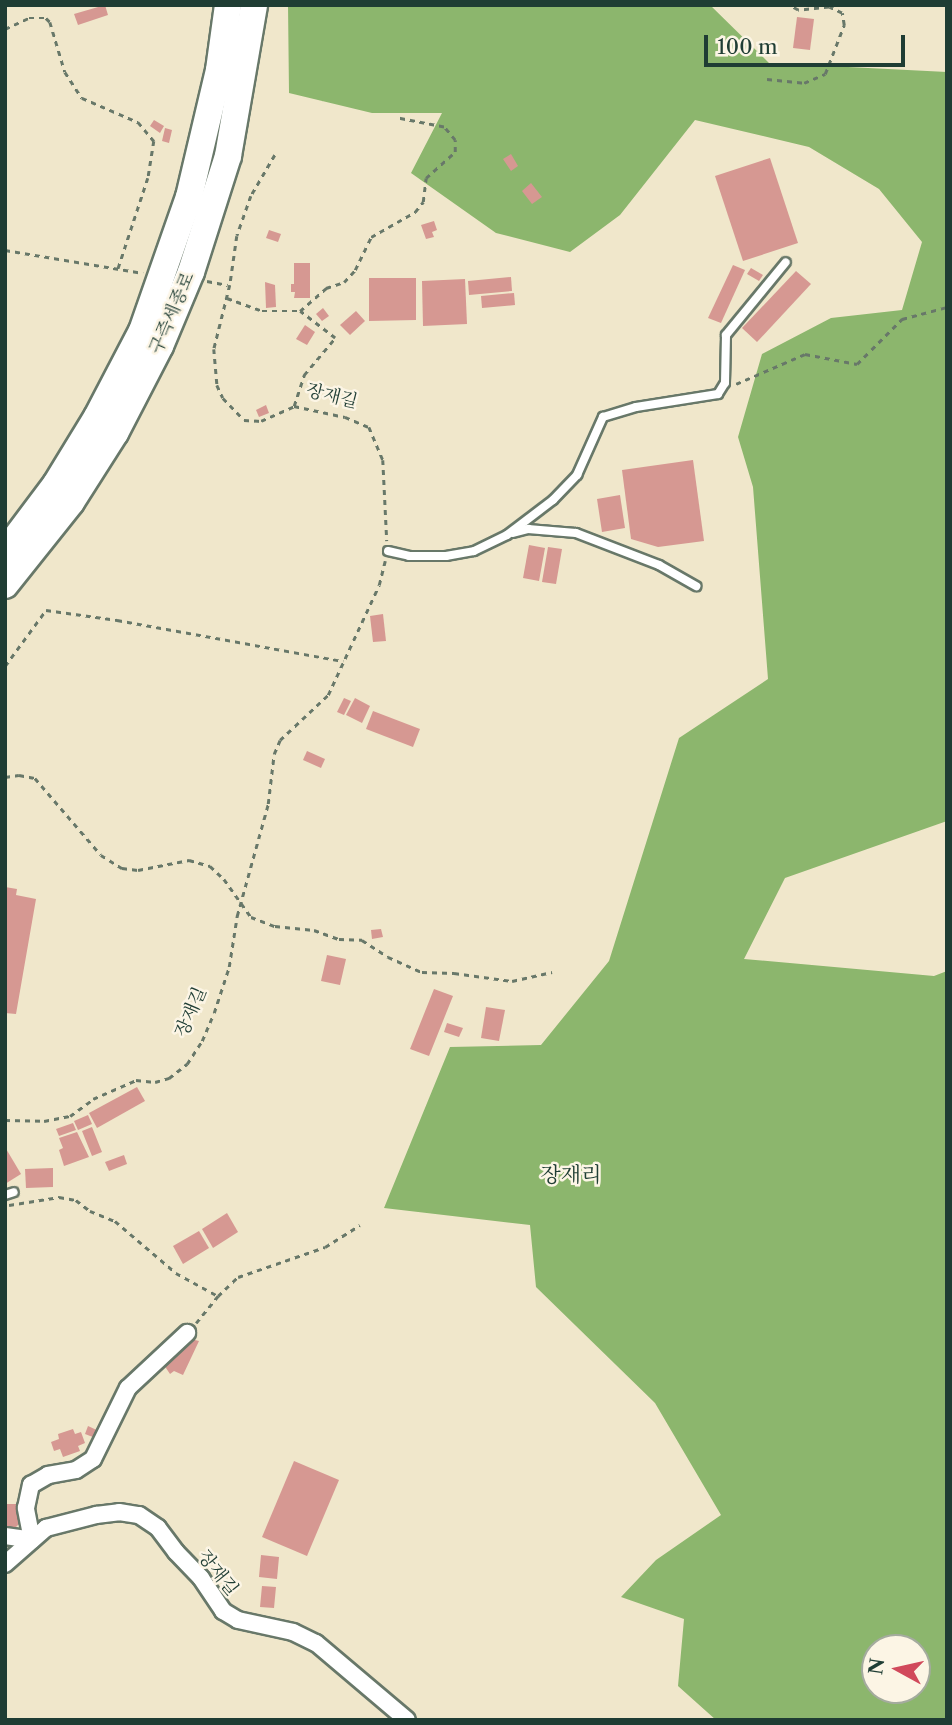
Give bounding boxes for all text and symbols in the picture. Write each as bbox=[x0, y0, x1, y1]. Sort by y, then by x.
scale bar bbox=[707, 21, 908, 65]
text: 100 m bbox=[717, 34, 778, 59]
street label: 구즉세종로 bbox=[145, 269, 199, 357]
street label: 장재길 bbox=[304, 379, 360, 413]
street label: 장재길 bbox=[171, 984, 211, 1040]
district label: 장재리 bbox=[541, 1162, 601, 1188]
street label: 장재길 bbox=[193, 1546, 243, 1600]
north arrow bbox=[861, 1634, 931, 1704]
text: N bbox=[864, 1657, 889, 1676]

